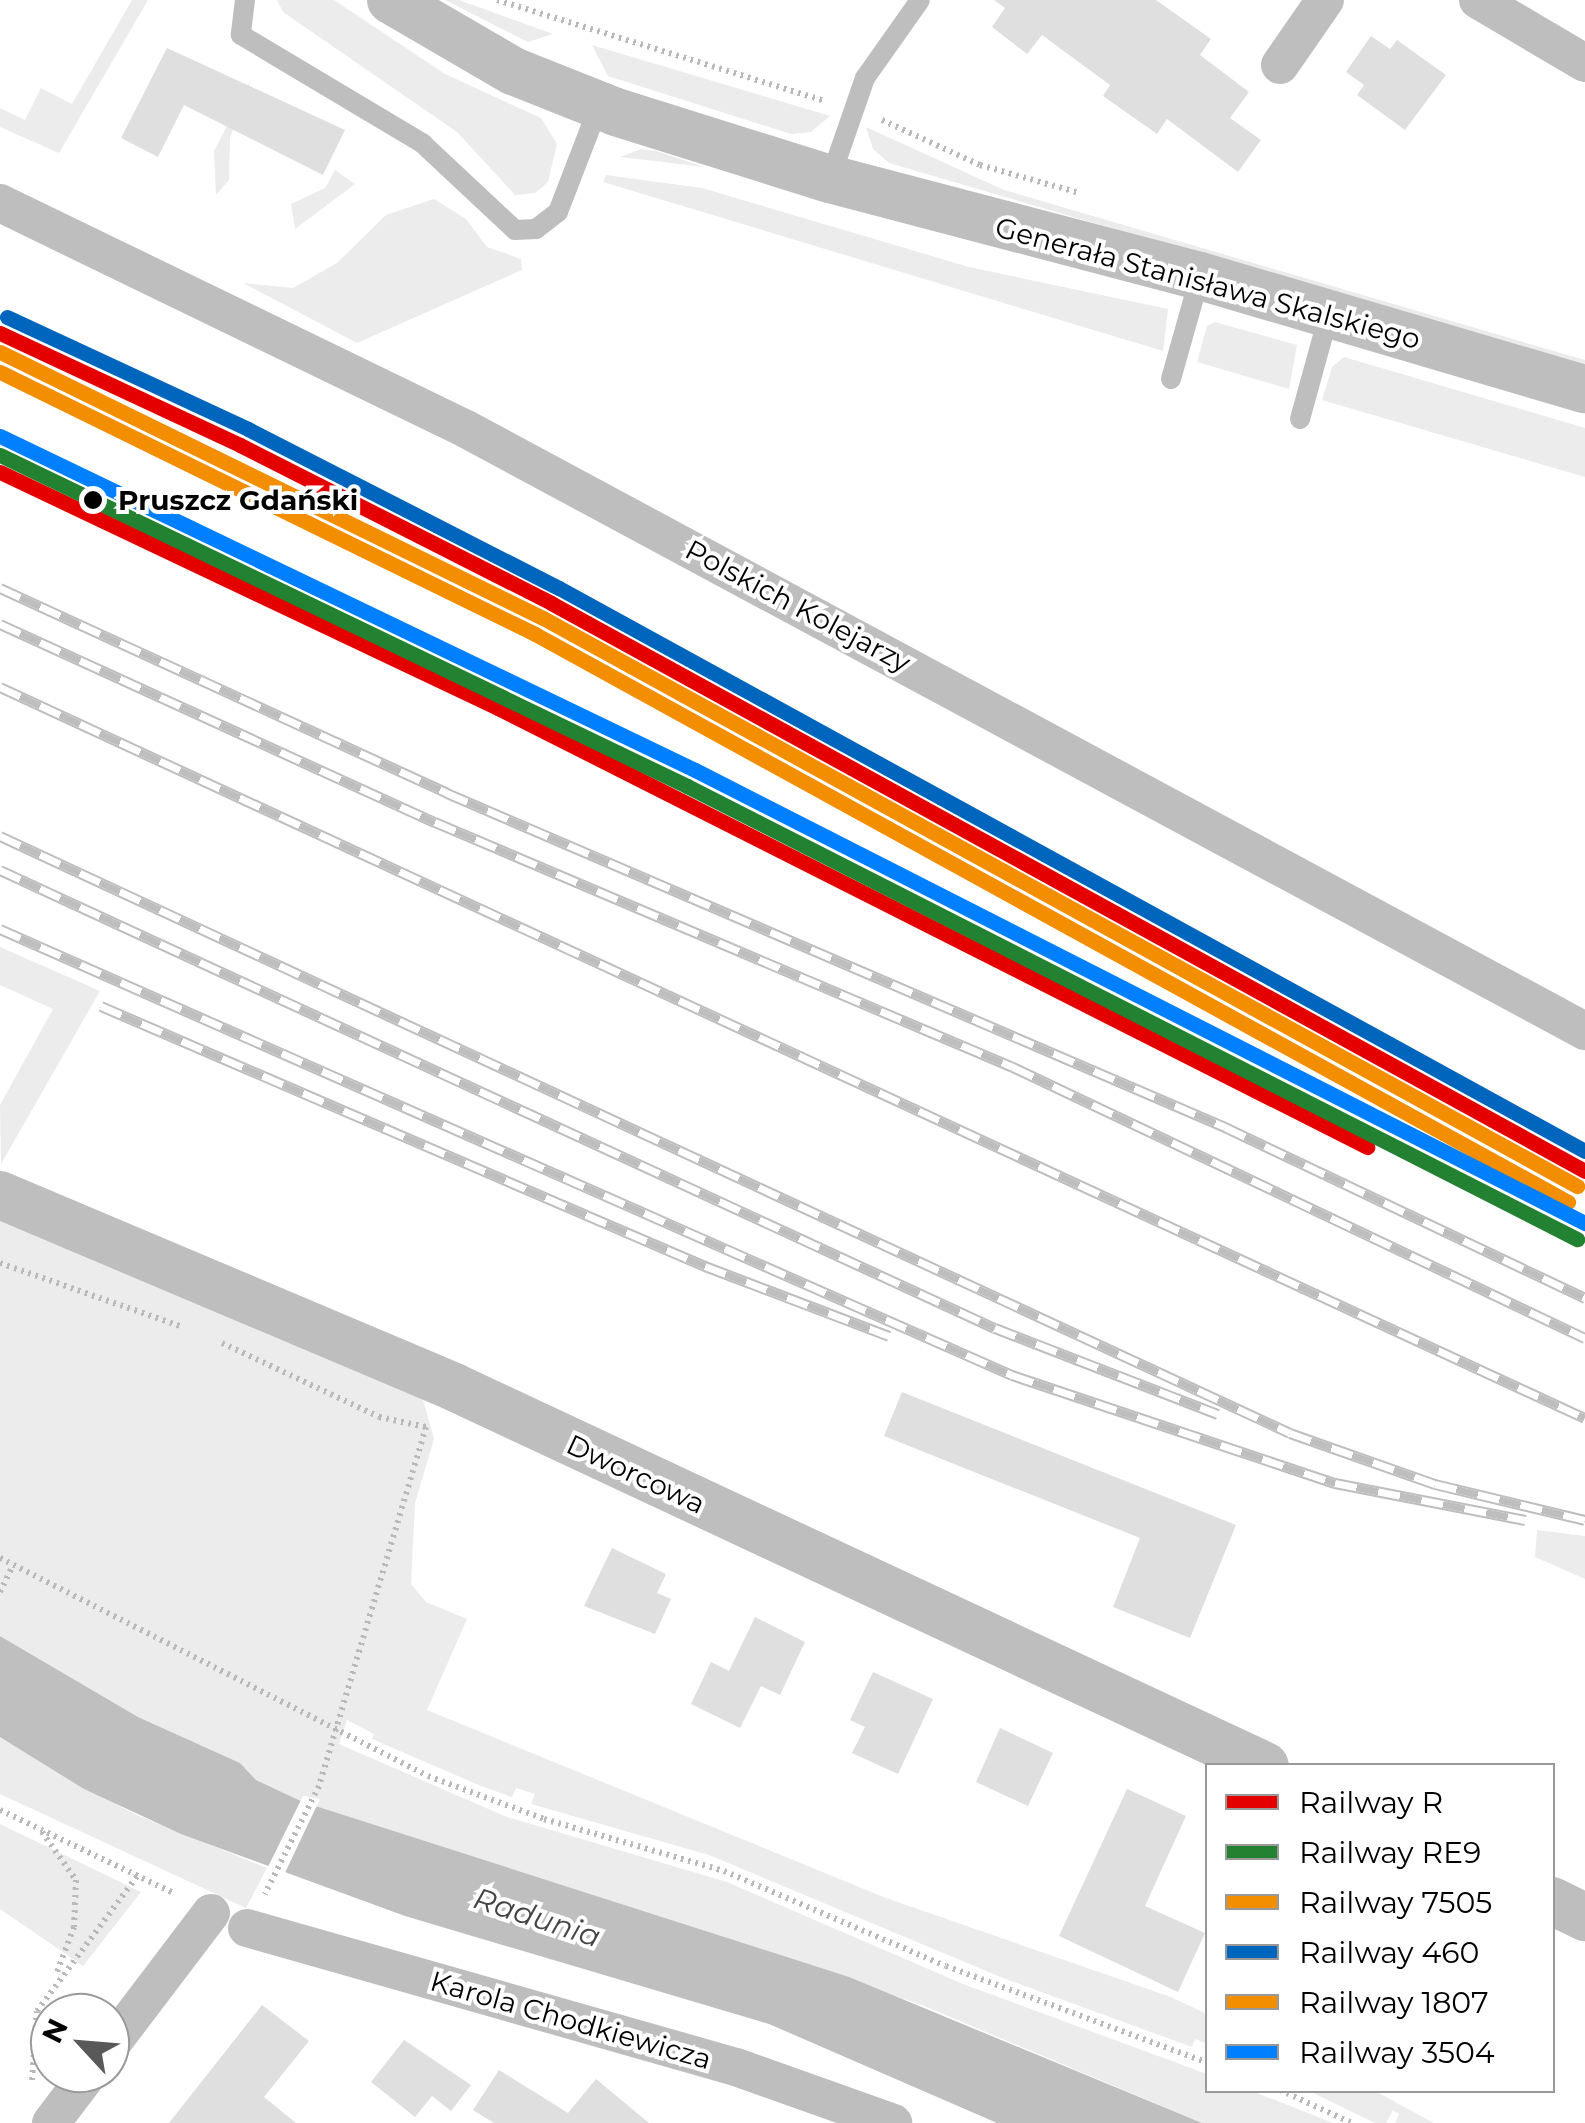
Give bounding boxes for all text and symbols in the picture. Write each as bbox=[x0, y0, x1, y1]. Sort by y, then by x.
street label: Generała Stanisława Skalskiego bbox=[992, 210, 1424, 356]
place label: Pruszcz Gdański bbox=[118, 483, 358, 517]
marker: Pruszcz Gdański bbox=[77, 484, 109, 516]
street label: Polskich Kolejarzy bbox=[680, 532, 916, 680]
street label: Dworcowa bbox=[561, 1427, 711, 1521]
legend bbox=[1205, 1763, 1555, 2093]
text: Railway R bbox=[1299, 1784, 1443, 1821]
text: Railway RE9 bbox=[1299, 1834, 1481, 1871]
water label: Radunia bbox=[469, 1881, 605, 1955]
text: Railway 7505 bbox=[1299, 1884, 1492, 1921]
text: Railway 460 bbox=[1299, 1934, 1479, 1971]
street label: Karola Chodkiewicza bbox=[427, 1964, 715, 2076]
text: Railway 1807 bbox=[1299, 1984, 1489, 2021]
north arrow bbox=[30, 1993, 130, 2093]
text: N bbox=[35, 2013, 75, 2048]
text: Railway 3504 bbox=[1299, 2034, 1495, 2071]

